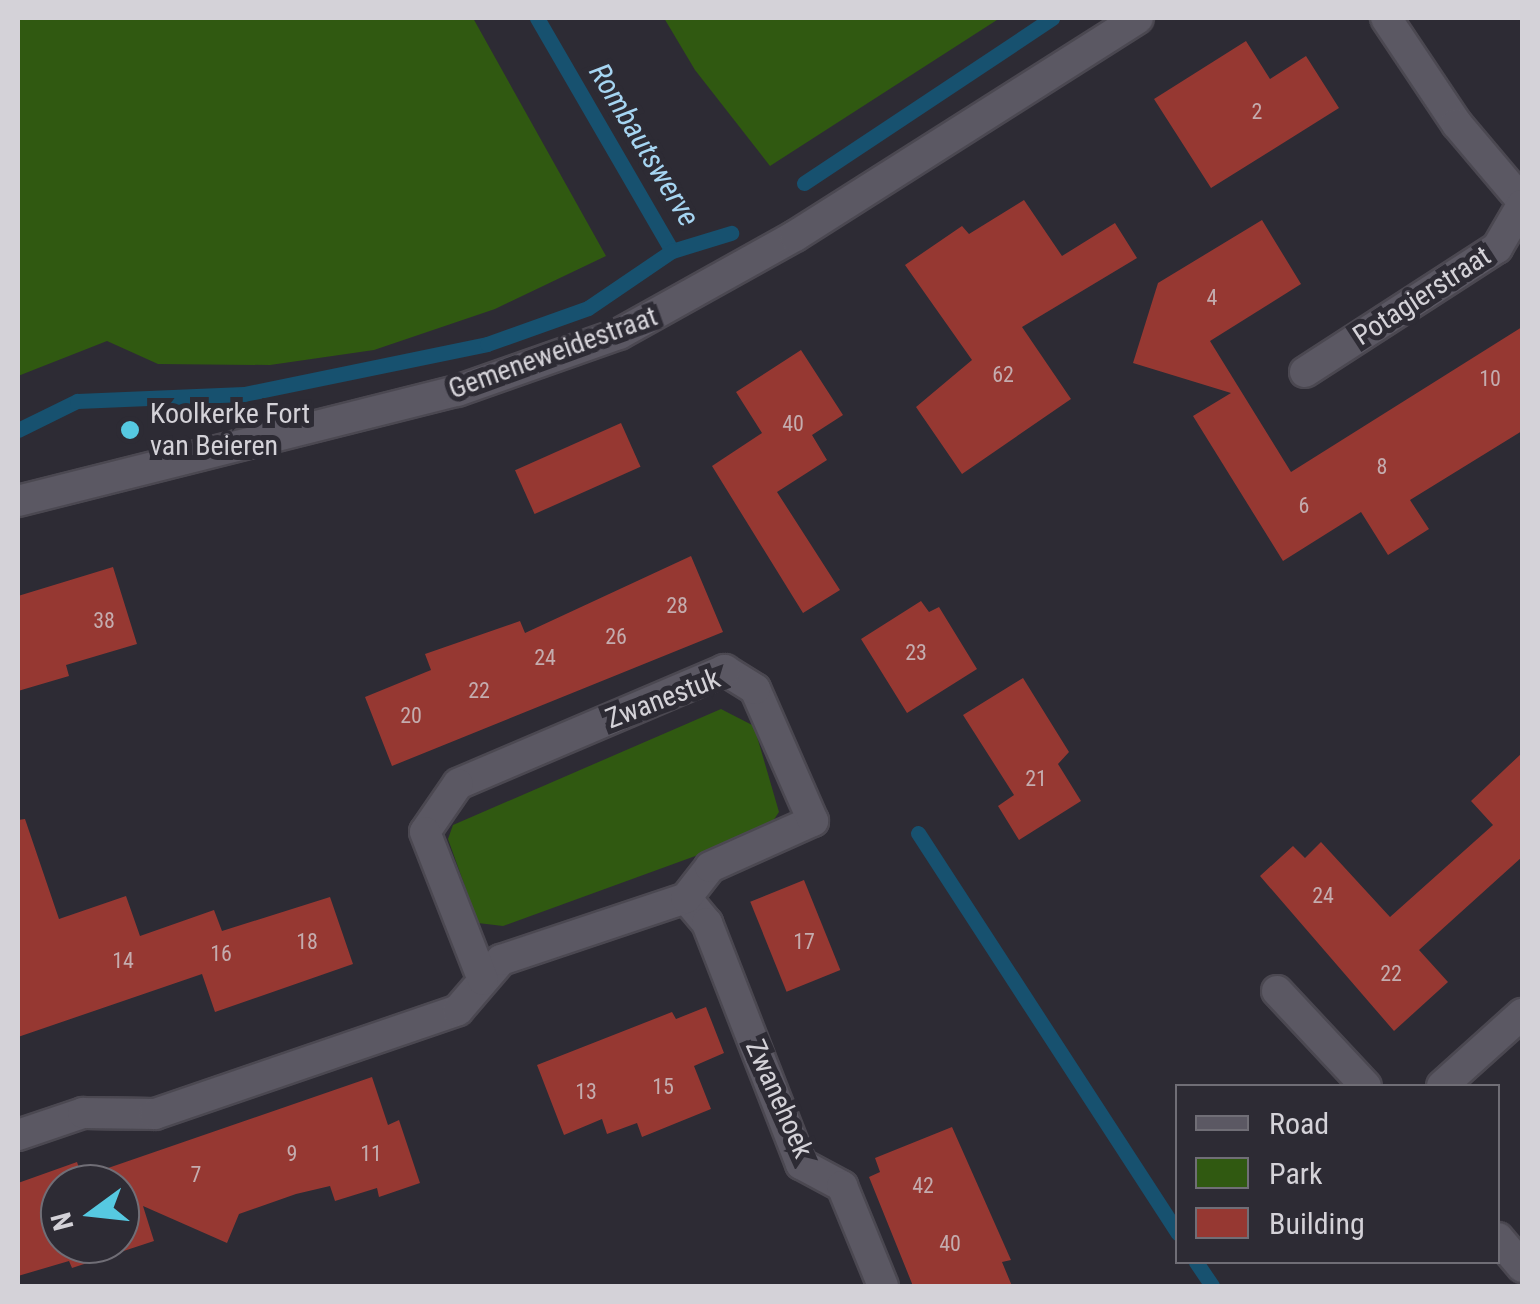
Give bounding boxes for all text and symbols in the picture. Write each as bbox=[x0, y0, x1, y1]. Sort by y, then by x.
water label: Rombautswerve bbox=[581, 57, 707, 233]
house number: 2 bbox=[1252, 99, 1262, 125]
street label: Potagierstraat bbox=[1347, 239, 1497, 353]
house number: 4 bbox=[1207, 285, 1217, 311]
street label: Gemeneweidestraat bbox=[444, 300, 662, 406]
house number: 62 bbox=[992, 362, 1014, 388]
house number: 10 bbox=[1479, 366, 1501, 392]
place label: Koolkerke Fort van Beieren bbox=[150, 397, 310, 463]
house number: 40 bbox=[782, 411, 804, 437]
marker: Koolkerke Fort van Beieren bbox=[119, 419, 141, 441]
house number: 8 bbox=[1377, 454, 1387, 480]
house number: 6 bbox=[1299, 493, 1309, 519]
house number: 28 bbox=[666, 593, 688, 619]
house number: 38 bbox=[93, 608, 115, 634]
house number: 26 bbox=[605, 624, 627, 650]
house number: 23 bbox=[905, 640, 927, 666]
house number: 24 bbox=[534, 645, 556, 671]
street label: Zwanestuk bbox=[601, 662, 725, 736]
house number: 22 bbox=[468, 678, 490, 704]
house number: 20 bbox=[400, 703, 422, 729]
house number: 21 bbox=[1025, 766, 1047, 792]
house number: 24 bbox=[1312, 883, 1334, 909]
house number: 18 bbox=[296, 929, 318, 955]
house number: 17 bbox=[793, 929, 815, 955]
house number: 16 bbox=[210, 941, 232, 967]
house number: 14 bbox=[112, 948, 134, 974]
house number: 22 bbox=[1380, 961, 1402, 987]
street label: Zwanehoek bbox=[738, 1035, 820, 1163]
house number: 15 bbox=[652, 1074, 674, 1100]
house number: 13 bbox=[575, 1079, 597, 1105]
legend bbox=[1175, 1084, 1500, 1264]
text: Road bbox=[1269, 1106, 1329, 1141]
house number: 9 bbox=[287, 1141, 297, 1167]
house number: 11 bbox=[360, 1141, 382, 1167]
text: Park bbox=[1269, 1156, 1323, 1191]
house number: 7 bbox=[191, 1162, 201, 1188]
north arrow bbox=[40, 1164, 140, 1264]
house number: 42 bbox=[912, 1173, 934, 1199]
text: Building bbox=[1269, 1206, 1365, 1241]
text: N bbox=[44, 1209, 81, 1234]
house number: 40 bbox=[939, 1231, 961, 1257]

